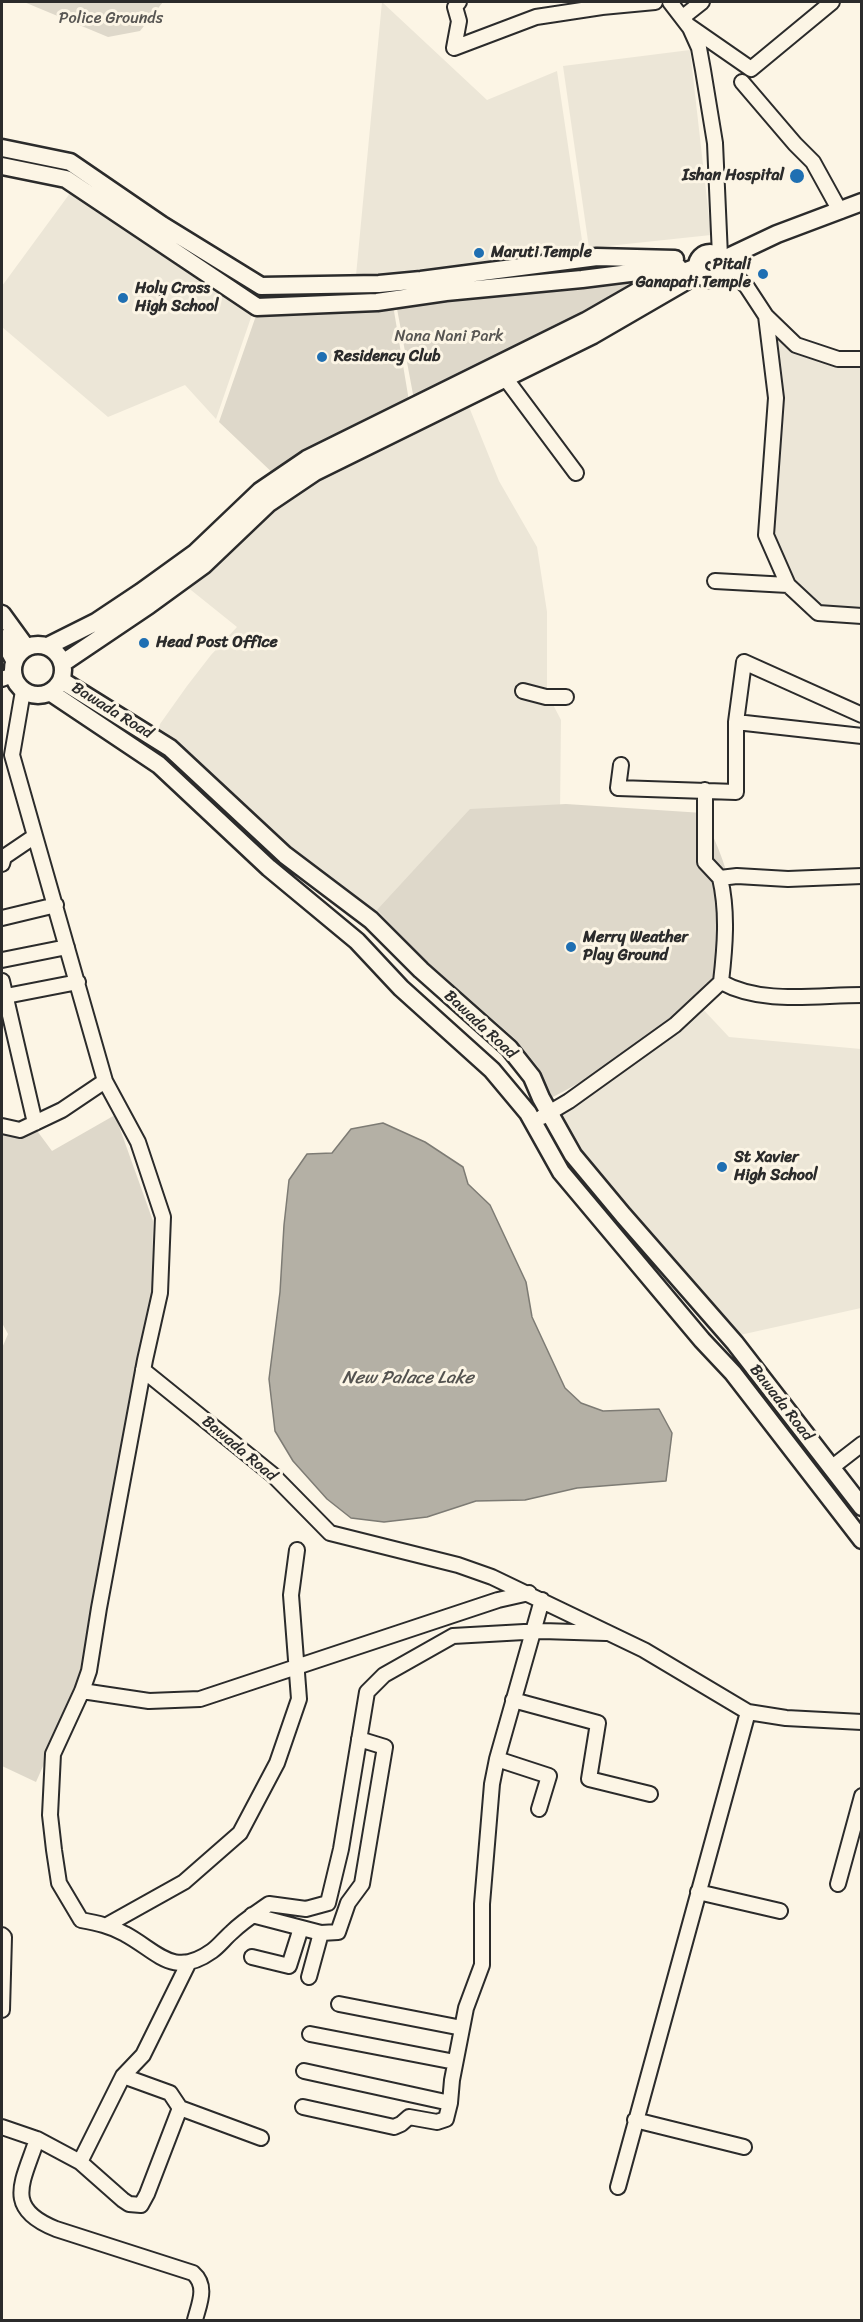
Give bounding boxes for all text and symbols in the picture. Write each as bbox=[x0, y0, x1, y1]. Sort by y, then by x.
park label: Police Grounds bbox=[59, 9, 163, 29]
place label: Ishan Hospital bbox=[682, 166, 784, 186]
marker: Ishan Hospital bbox=[788, 167, 806, 185]
place label: Maruti Temple bbox=[491, 243, 592, 263]
marker: Maruti Temple bbox=[472, 246, 486, 260]
place label: Pitali Ganapati Temple bbox=[636, 255, 751, 293]
marker: Pitali Ganapati Temple bbox=[756, 267, 770, 281]
place label: Holy Cross High School bbox=[135, 279, 219, 317]
marker: Holy Cross High School bbox=[116, 291, 130, 305]
park label: Nana Nani Park bbox=[394, 327, 504, 347]
place label: Residency Club bbox=[334, 347, 441, 367]
marker: Residency Club bbox=[315, 350, 329, 364]
place label: Head Post Office bbox=[156, 633, 278, 653]
marker: Head Post Office bbox=[137, 636, 151, 650]
street label: Bawada Road bbox=[68, 678, 156, 744]
place label: Merry Weather Play Ground bbox=[583, 928, 688, 966]
marker: Merry Weather Play Ground bbox=[564, 940, 578, 954]
street label: Bawada Road bbox=[440, 987, 520, 1063]
place label: St Xavier High School bbox=[734, 1148, 818, 1186]
marker: St Xavier High School bbox=[715, 1160, 729, 1174]
street label: Bawada Road bbox=[745, 1361, 817, 1445]
water label: New Palace Lake bbox=[342, 1367, 474, 1389]
street label: Bawada Road bbox=[198, 1412, 280, 1486]

